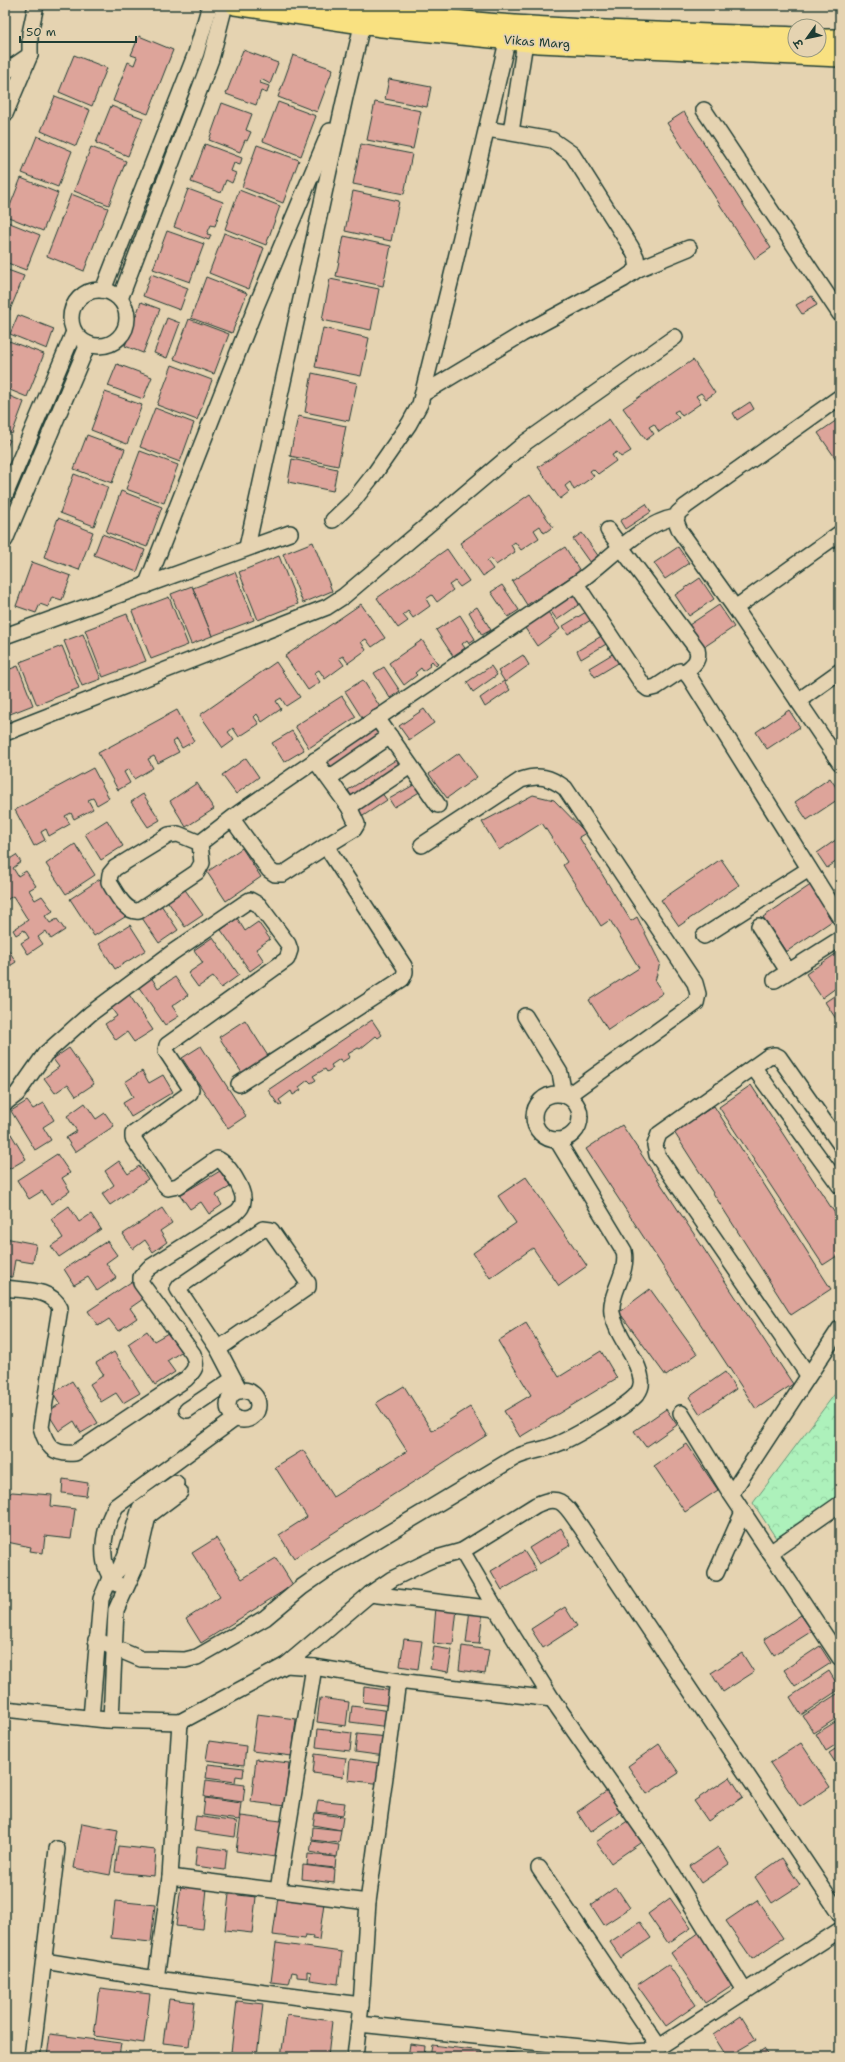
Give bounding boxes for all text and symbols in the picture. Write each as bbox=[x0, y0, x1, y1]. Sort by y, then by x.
scale bar bbox=[20, 18, 136, 44]
north arrow bbox=[787, 18, 827, 58]
text: 50 m bbox=[26, 24, 56, 40]
street label: Vikas Marg bbox=[503, 32, 571, 52]
text: उ bbox=[790, 35, 808, 51]

